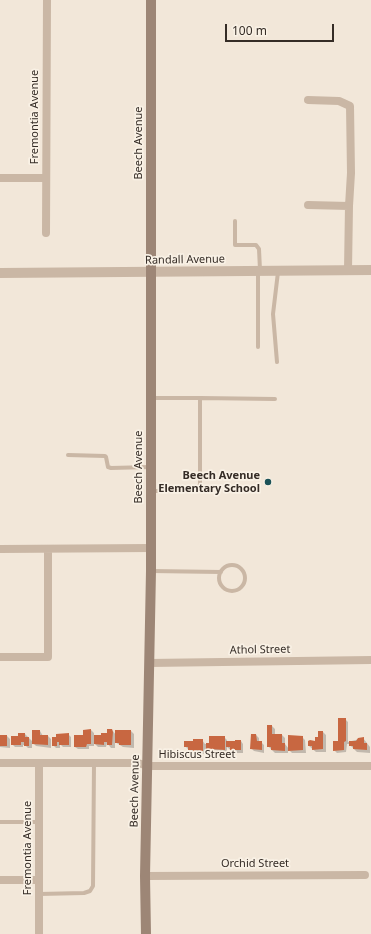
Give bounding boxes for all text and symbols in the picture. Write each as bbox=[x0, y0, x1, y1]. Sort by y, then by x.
scale bar bbox=[227, 16, 336, 42]
text: 100 m bbox=[232, 22, 267, 39]
street label: Fremontia Avenue bbox=[28, 70, 42, 164]
street label: Beech Avenue bbox=[132, 106, 146, 180]
street label: Randall Avenue bbox=[145, 253, 225, 267]
street label: Beech Avenue bbox=[132, 430, 146, 504]
place label: Beech Avenue Elementary School bbox=[158, 469, 260, 495]
marker: Beech Avenue Elementary School bbox=[263, 477, 273, 487]
street label: Athol Street bbox=[229, 643, 291, 657]
street label: Hibiscus Street bbox=[159, 748, 235, 762]
street label: Beech Avenue bbox=[128, 754, 142, 828]
street label: Fremontia Avenue bbox=[21, 801, 35, 895]
street label: Orchid Street bbox=[221, 857, 289, 871]

